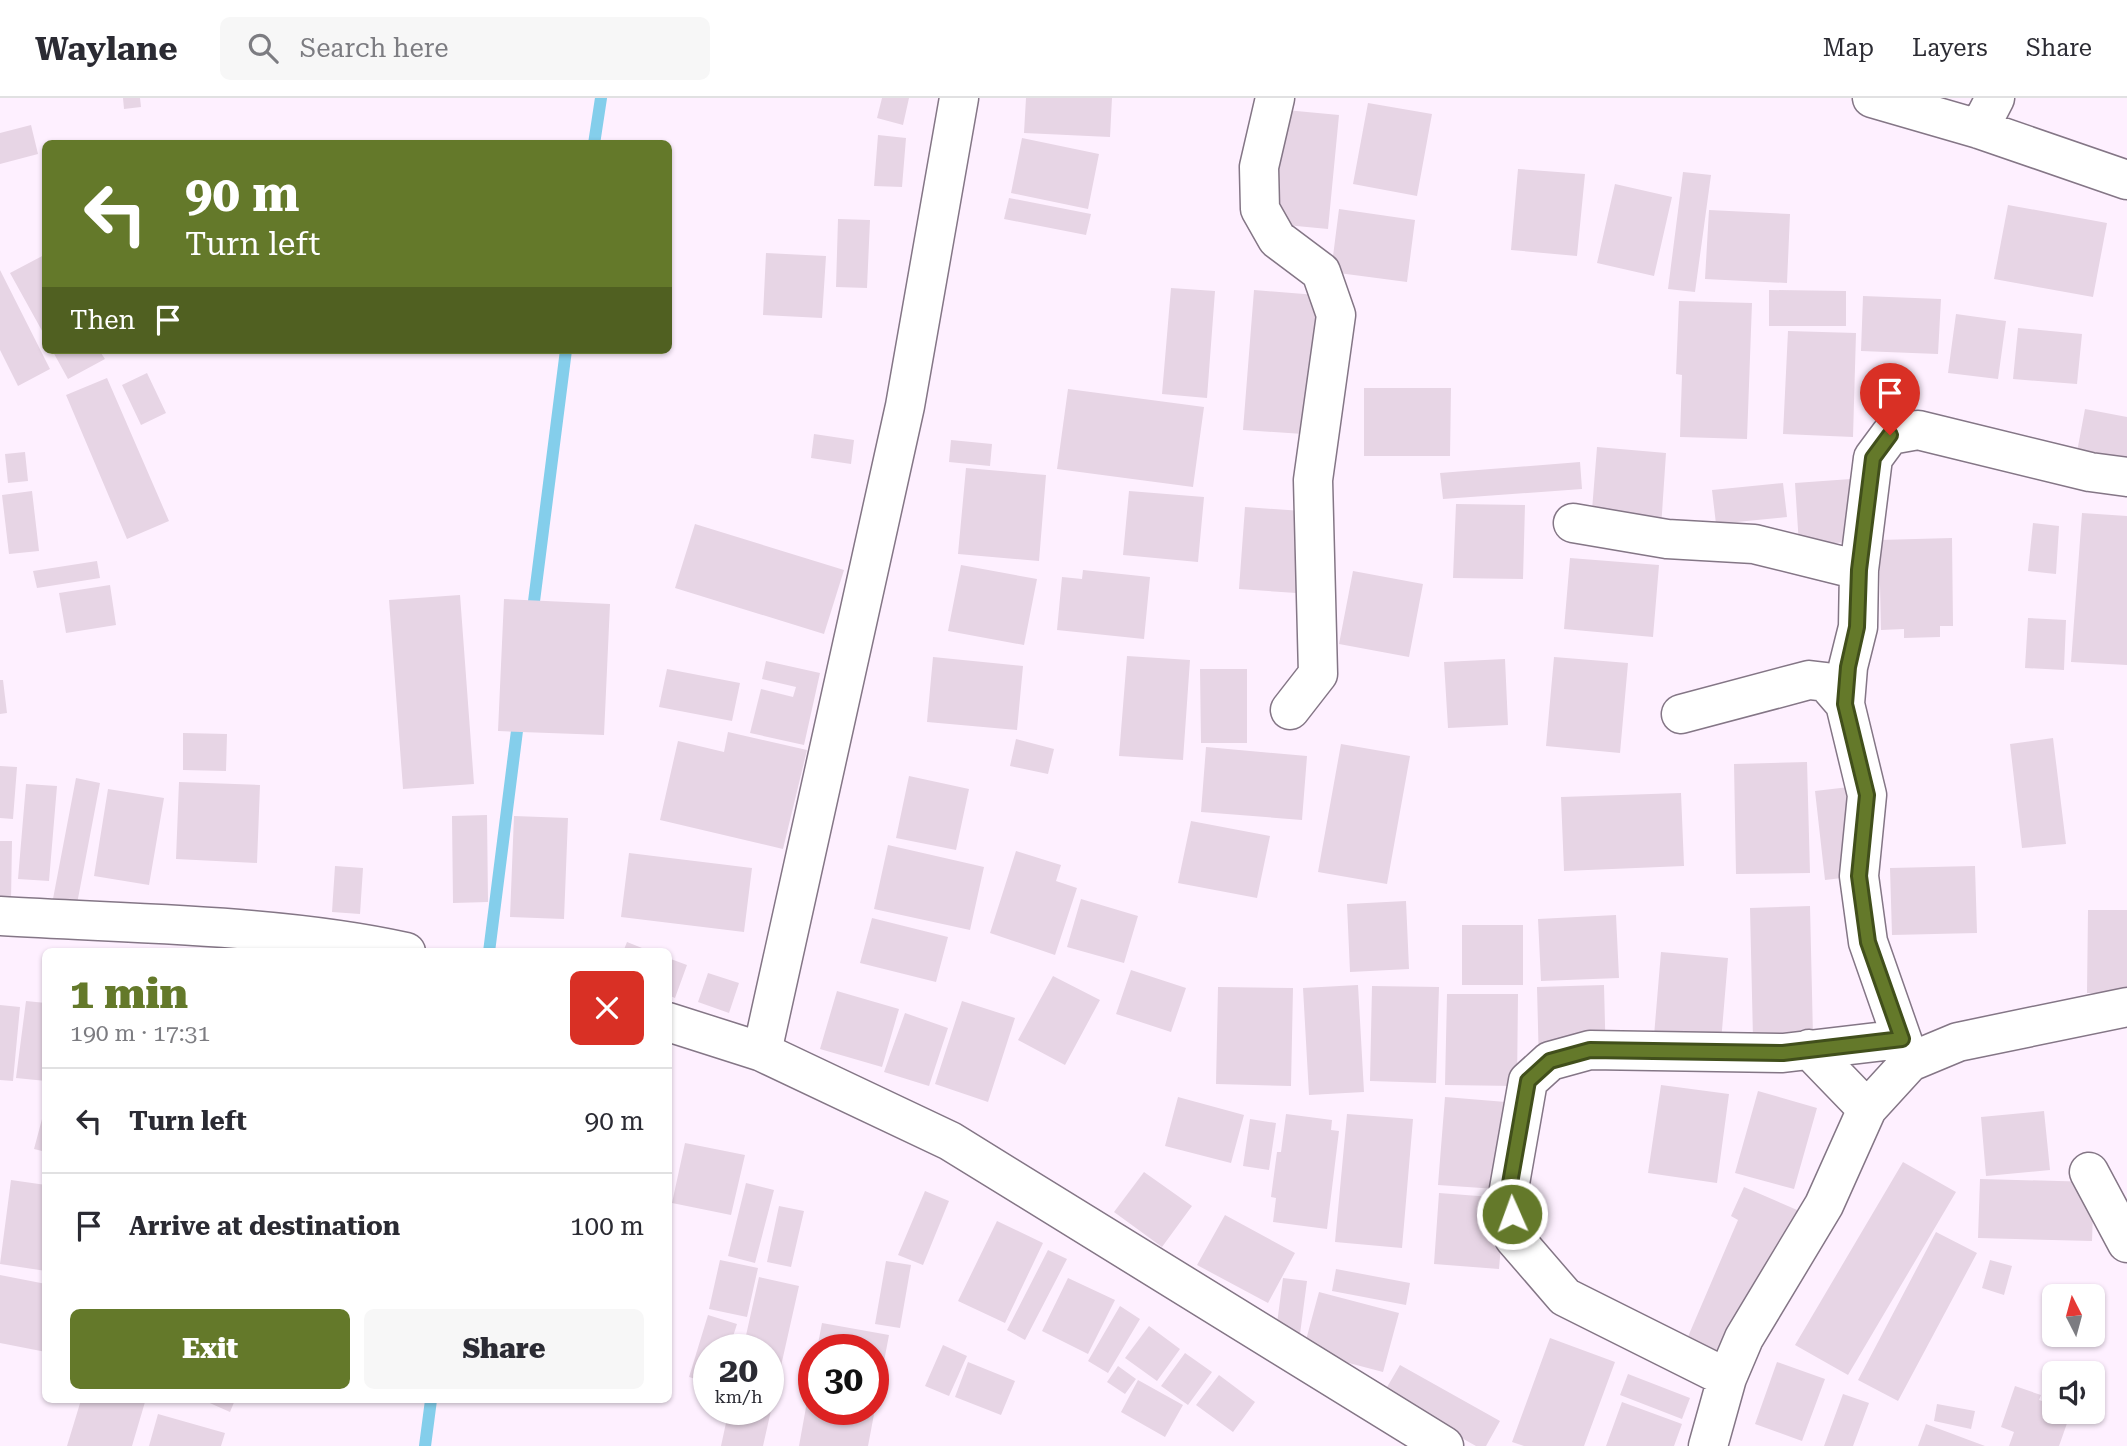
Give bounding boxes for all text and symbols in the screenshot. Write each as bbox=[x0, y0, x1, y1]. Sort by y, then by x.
search box bbox=[220, 17, 710, 80]
text: Waylane bbox=[35, 29, 178, 68]
icon: search bbox=[244, 29, 282, 67]
text: Search here bbox=[300, 33, 449, 63]
text: Map bbox=[1823, 34, 1874, 62]
text: Layers bbox=[1912, 34, 1988, 62]
text: Share bbox=[2026, 34, 2092, 62]
text: 90 m bbox=[185, 166, 300, 223]
icon: left bbox=[70, 168, 161, 259]
text: Turn left bbox=[185, 225, 320, 263]
icon: arrive bbox=[149, 301, 187, 339]
text: Then bbox=[70, 305, 135, 335]
pin bbox=[1860, 363, 1920, 435]
icon: arrive bbox=[1871, 374, 1909, 412]
text: 1 min bbox=[70, 969, 188, 1018]
button: close bbox=[570, 971, 644, 1045]
text: 190 m · 17:31 bbox=[70, 1020, 210, 1047]
icon: left bbox=[70, 1102, 108, 1140]
text: Turn left bbox=[129, 1106, 247, 1136]
text: 90 m bbox=[585, 1106, 644, 1136]
position arrow bbox=[1475, 1177, 1549, 1251]
icon: arrive bbox=[70, 1207, 108, 1245]
text: Arrive at destination bbox=[129, 1211, 400, 1241]
text: 100 m bbox=[570, 1211, 644, 1241]
north arrow bbox=[2042, 1284, 2105, 1348]
map controls bbox=[2042, 1284, 2105, 1424]
button: Exit bbox=[70, 1309, 350, 1389]
button: Share bbox=[364, 1309, 644, 1389]
speed limit sign: 30 bbox=[798, 1334, 889, 1425]
text: 20 bbox=[719, 1350, 758, 1391]
button: sound bbox=[2042, 1361, 2105, 1424]
text: km/h bbox=[714, 1386, 763, 1407]

